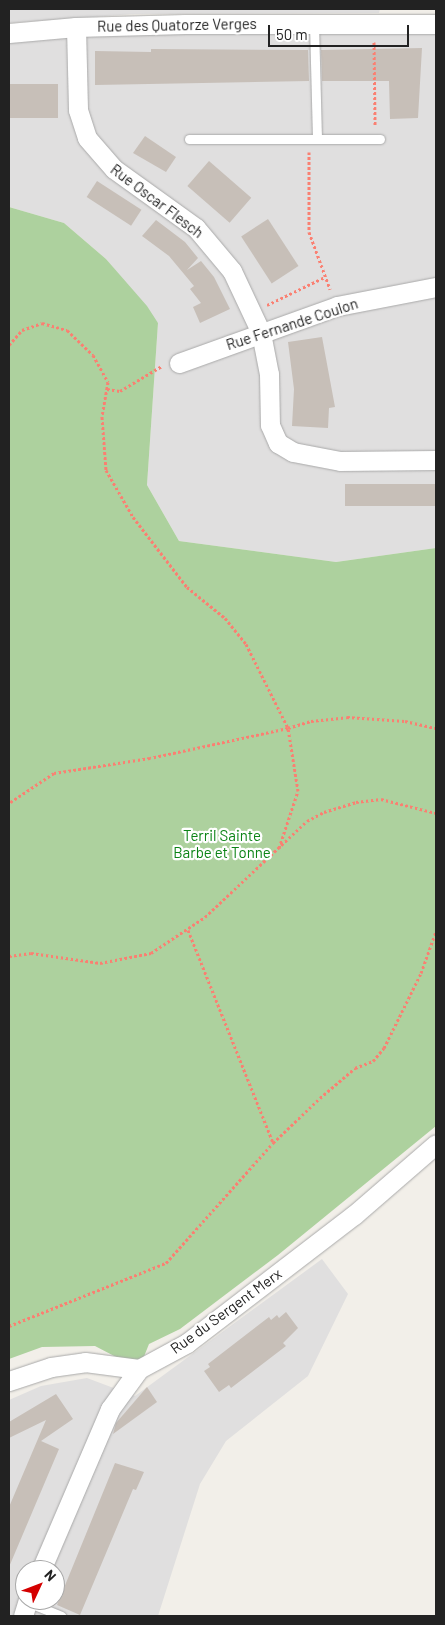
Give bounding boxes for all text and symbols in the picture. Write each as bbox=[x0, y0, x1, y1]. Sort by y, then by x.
street label: Rue des Quatorze Verges bbox=[97, 15, 257, 35]
scale bar bbox=[270, 15, 411, 47]
text: 50 m bbox=[276, 25, 308, 43]
street label: Rue Oscar Flesch bbox=[107, 160, 207, 242]
street label: Rue Fernande Coulon bbox=[224, 294, 360, 354]
park label: Terril Sainte Barbe et Tonne bbox=[173, 826, 271, 861]
street label: Rue du Sergent Merx bbox=[167, 1265, 285, 1357]
north arrow bbox=[15, 1560, 65, 1610]
text: N bbox=[41, 1566, 60, 1584]

